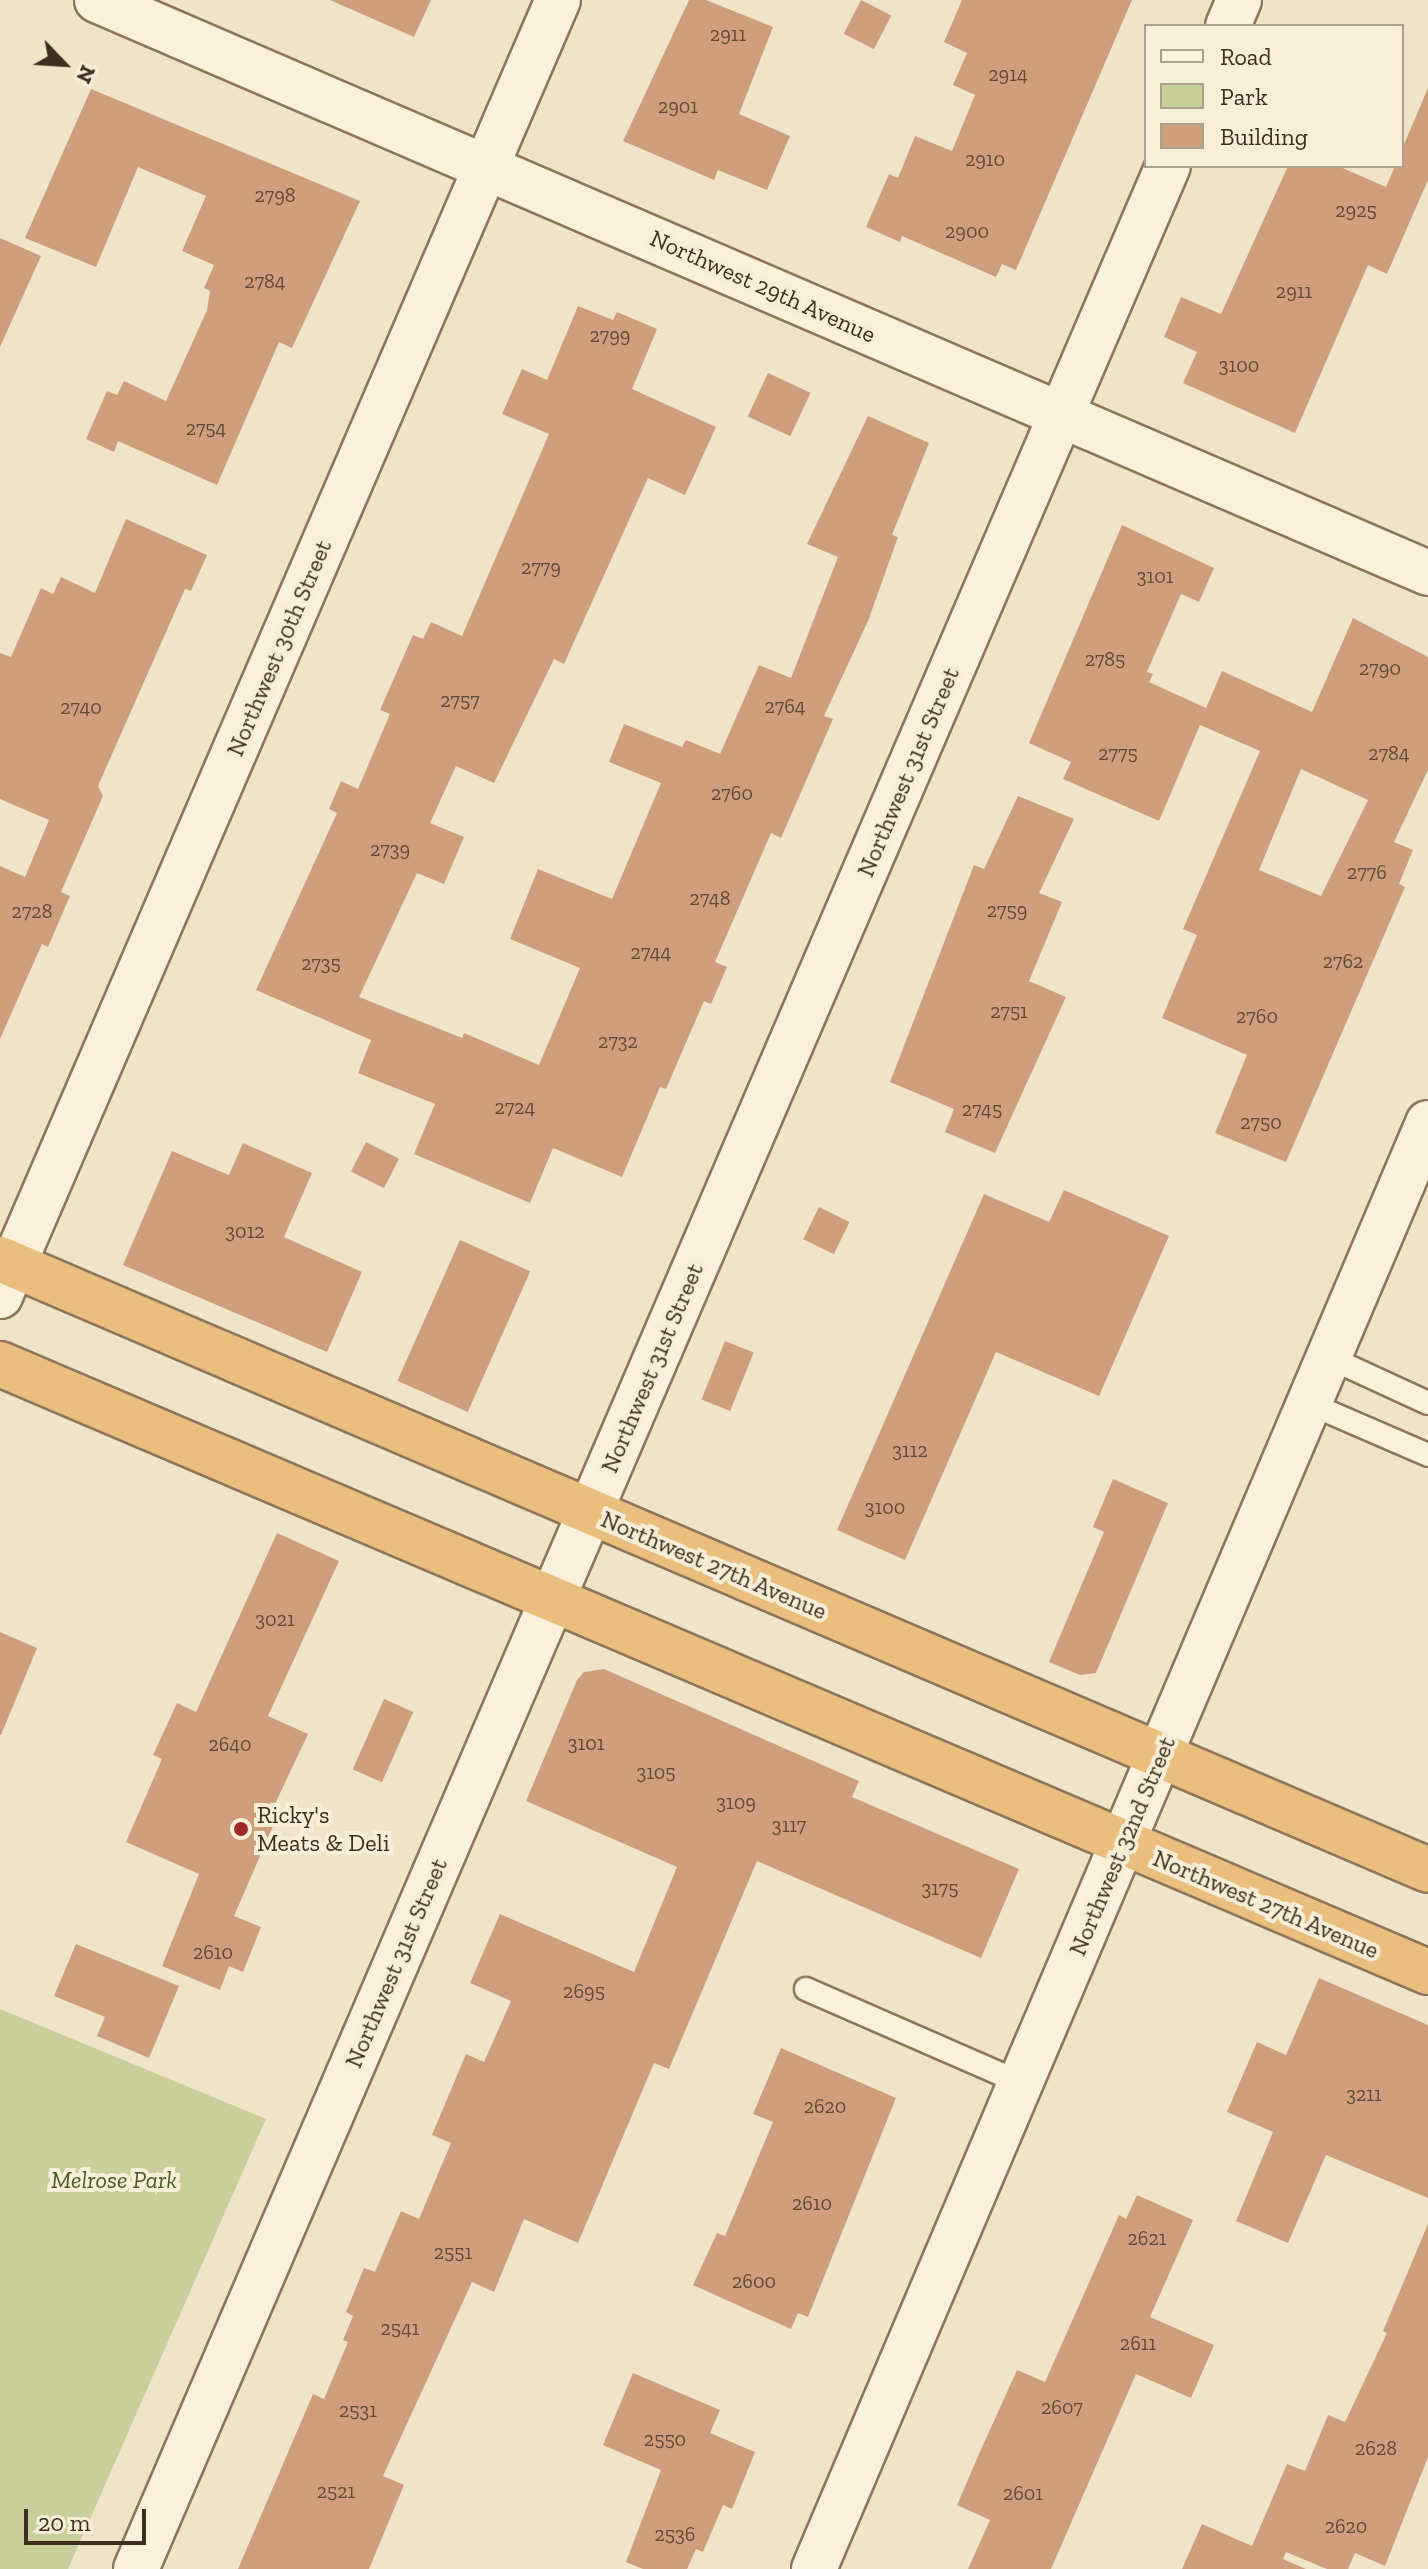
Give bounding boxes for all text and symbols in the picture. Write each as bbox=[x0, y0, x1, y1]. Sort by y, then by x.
house number: 2911 bbox=[710, 22, 746, 46]
north arrow bbox=[24, 24, 104, 104]
legend bbox=[1144, 24, 1404, 168]
text: Road bbox=[1220, 42, 1272, 71]
text: N bbox=[70, 61, 102, 88]
house number: 2914 bbox=[988, 62, 1028, 86]
text: Park bbox=[1220, 82, 1268, 111]
house number: 2901 bbox=[658, 94, 698, 118]
text: Building bbox=[1220, 122, 1308, 151]
house number: 2910 bbox=[965, 147, 1005, 171]
house number: 2798 bbox=[254, 183, 296, 207]
house number: 2925 bbox=[1335, 198, 1377, 222]
house number: 2900 bbox=[945, 219, 989, 243]
street label: Northwest 29th Avenue bbox=[645, 223, 881, 349]
house number: 2784 bbox=[244, 269, 286, 293]
house number: 2911 bbox=[1276, 279, 1312, 303]
house number: 2799 bbox=[590, 323, 630, 347]
house number: 3100 bbox=[1219, 353, 1259, 377]
house number: 2754 bbox=[186, 416, 226, 440]
street label: Northwest 30th Street bbox=[220, 535, 338, 761]
house number: 2779 bbox=[521, 555, 561, 579]
house number: 3101 bbox=[1137, 564, 1173, 588]
house number: 2785 bbox=[1085, 647, 1125, 671]
house number: 2790 bbox=[1359, 656, 1401, 680]
street label: Northwest 31st Street bbox=[851, 663, 965, 881]
house number: 2757 bbox=[440, 688, 480, 712]
house number: 2764 bbox=[764, 694, 806, 718]
house number: 2740 bbox=[60, 695, 102, 719]
house number: 2775 bbox=[1098, 741, 1138, 765]
house number: 2784 bbox=[1368, 741, 1410, 765]
house number: 2760 bbox=[711, 781, 753, 805]
house number: 2739 bbox=[370, 837, 410, 861]
house number: 2776 bbox=[1347, 860, 1387, 884]
house number: 2748 bbox=[690, 886, 730, 910]
house number: 2759 bbox=[987, 898, 1027, 922]
house number: 2728 bbox=[12, 899, 52, 923]
house number: 2744 bbox=[631, 940, 671, 964]
house number: 2762 bbox=[1323, 949, 1363, 973]
house number: 2735 bbox=[301, 951, 341, 975]
house number: 2751 bbox=[990, 999, 1028, 1023]
house number: 2760 bbox=[1236, 1004, 1278, 1028]
house number: 2732 bbox=[598, 1029, 638, 1053]
house number: 2724 bbox=[495, 1095, 535, 1119]
house number: 2745 bbox=[962, 1097, 1002, 1121]
house number: 2750 bbox=[1240, 1110, 1282, 1134]
house number: 3012 bbox=[225, 1219, 265, 1243]
street label: Northwest 31st Street bbox=[595, 1259, 709, 1477]
house number: 3112 bbox=[892, 1438, 928, 1462]
house number: 3100 bbox=[865, 1495, 905, 1519]
street label: Northwest 27th Avenue bbox=[596, 1504, 832, 1626]
house number: 3021 bbox=[255, 1607, 295, 1631]
house number: 3101 bbox=[568, 1731, 604, 1755]
house number: 2640 bbox=[208, 1732, 252, 1756]
street label: Northwest 32nd Street bbox=[1063, 1732, 1181, 1960]
house number: 3105 bbox=[636, 1760, 676, 1784]
house number: 3109 bbox=[716, 1790, 756, 1814]
place label: Ricky's Meats & Deli bbox=[257, 1801, 390, 1857]
house number: 3117 bbox=[772, 1813, 806, 1837]
marker: Ricky's Meats & Deli bbox=[232, 1820, 250, 1838]
street label: Northwest 27th Avenue bbox=[1148, 1843, 1384, 1965]
street label: Northwest 31st Street bbox=[339, 1854, 453, 2072]
house number: 3175 bbox=[922, 1876, 958, 1900]
house number: 2610 bbox=[193, 1940, 233, 1964]
house number: 2695 bbox=[563, 1979, 605, 2003]
house number: 3211 bbox=[1346, 2082, 1382, 2106]
house number: 2620 bbox=[804, 2094, 846, 2118]
park label: Melrose Park bbox=[51, 2166, 177, 2194]
house number: 2610 bbox=[792, 2191, 832, 2215]
house number: 2621 bbox=[1128, 2226, 1166, 2250]
house number: 2551 bbox=[434, 2240, 472, 2264]
house number: 2600 bbox=[732, 2269, 776, 2293]
house number: 2541 bbox=[380, 2316, 420, 2340]
house number: 2611 bbox=[1120, 2331, 1156, 2355]
house number: 2607 bbox=[1041, 2395, 1083, 2419]
house number: 2531 bbox=[339, 2398, 377, 2422]
house number: 2550 bbox=[644, 2427, 686, 2451]
house number: 2628 bbox=[1355, 2436, 1397, 2460]
house number: 2521 bbox=[317, 2479, 355, 2503]
house number: 2601 bbox=[1003, 2481, 1043, 2505]
scale bar bbox=[28, 2493, 150, 2543]
text: 20 m bbox=[38, 2508, 90, 2537]
house number: 2620 bbox=[1325, 2514, 1367, 2538]
house number: 2536 bbox=[655, 2522, 695, 2546]

